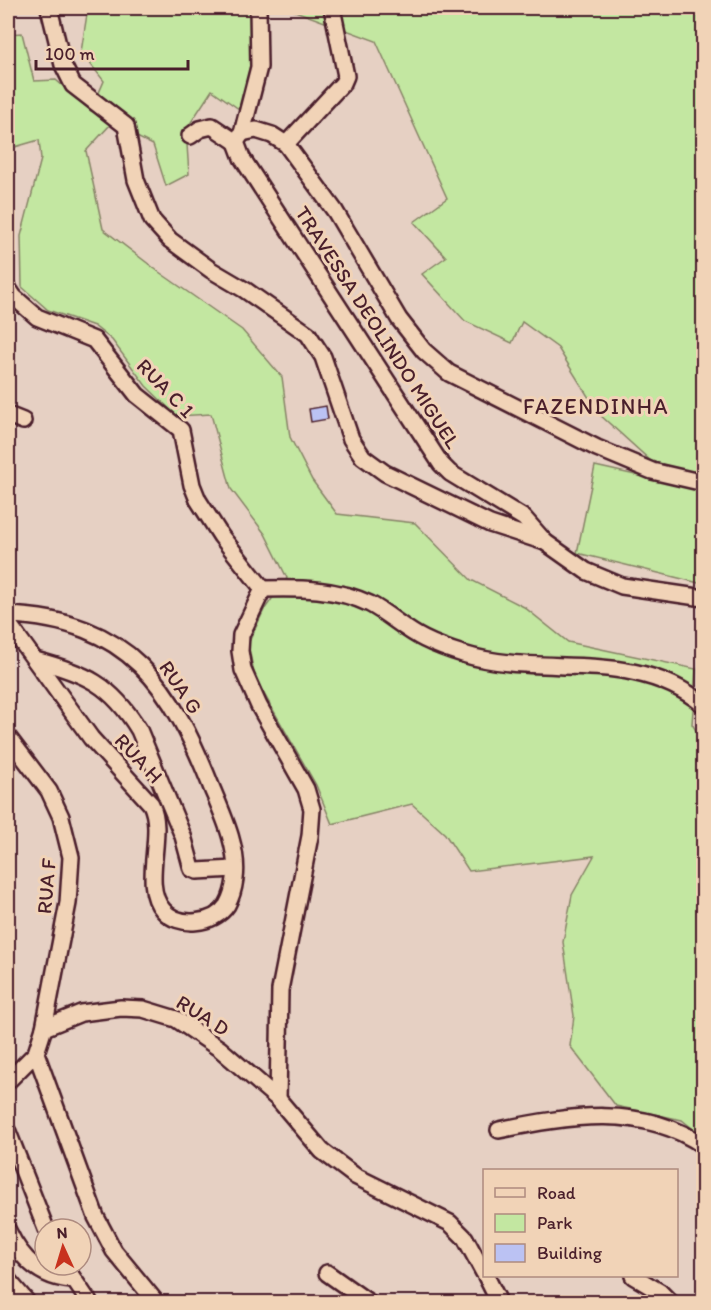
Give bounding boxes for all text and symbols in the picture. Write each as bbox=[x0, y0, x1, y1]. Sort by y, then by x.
scale bar bbox=[36, 33, 188, 71]
text: 100 m bbox=[45, 43, 95, 65]
street label: TRAVESSA DEOLINDO MIGUEL bbox=[290, 201, 466, 453]
street label: RUA C 1 bbox=[132, 353, 200, 423]
district label: FAZENDINHA bbox=[523, 393, 669, 420]
street label: RUA G bbox=[154, 655, 208, 719]
street label: RUA H bbox=[110, 728, 168, 788]
street label: RUA F bbox=[31, 857, 61, 915]
street label: RUA D bbox=[172, 989, 234, 1041]
legend bbox=[483, 1169, 678, 1277]
text: Road bbox=[537, 1182, 576, 1204]
text: Park bbox=[537, 1212, 572, 1234]
north arrow bbox=[33, 1217, 93, 1277]
text: N bbox=[56, 1223, 68, 1242]
text: Building bbox=[537, 1242, 603, 1264]

